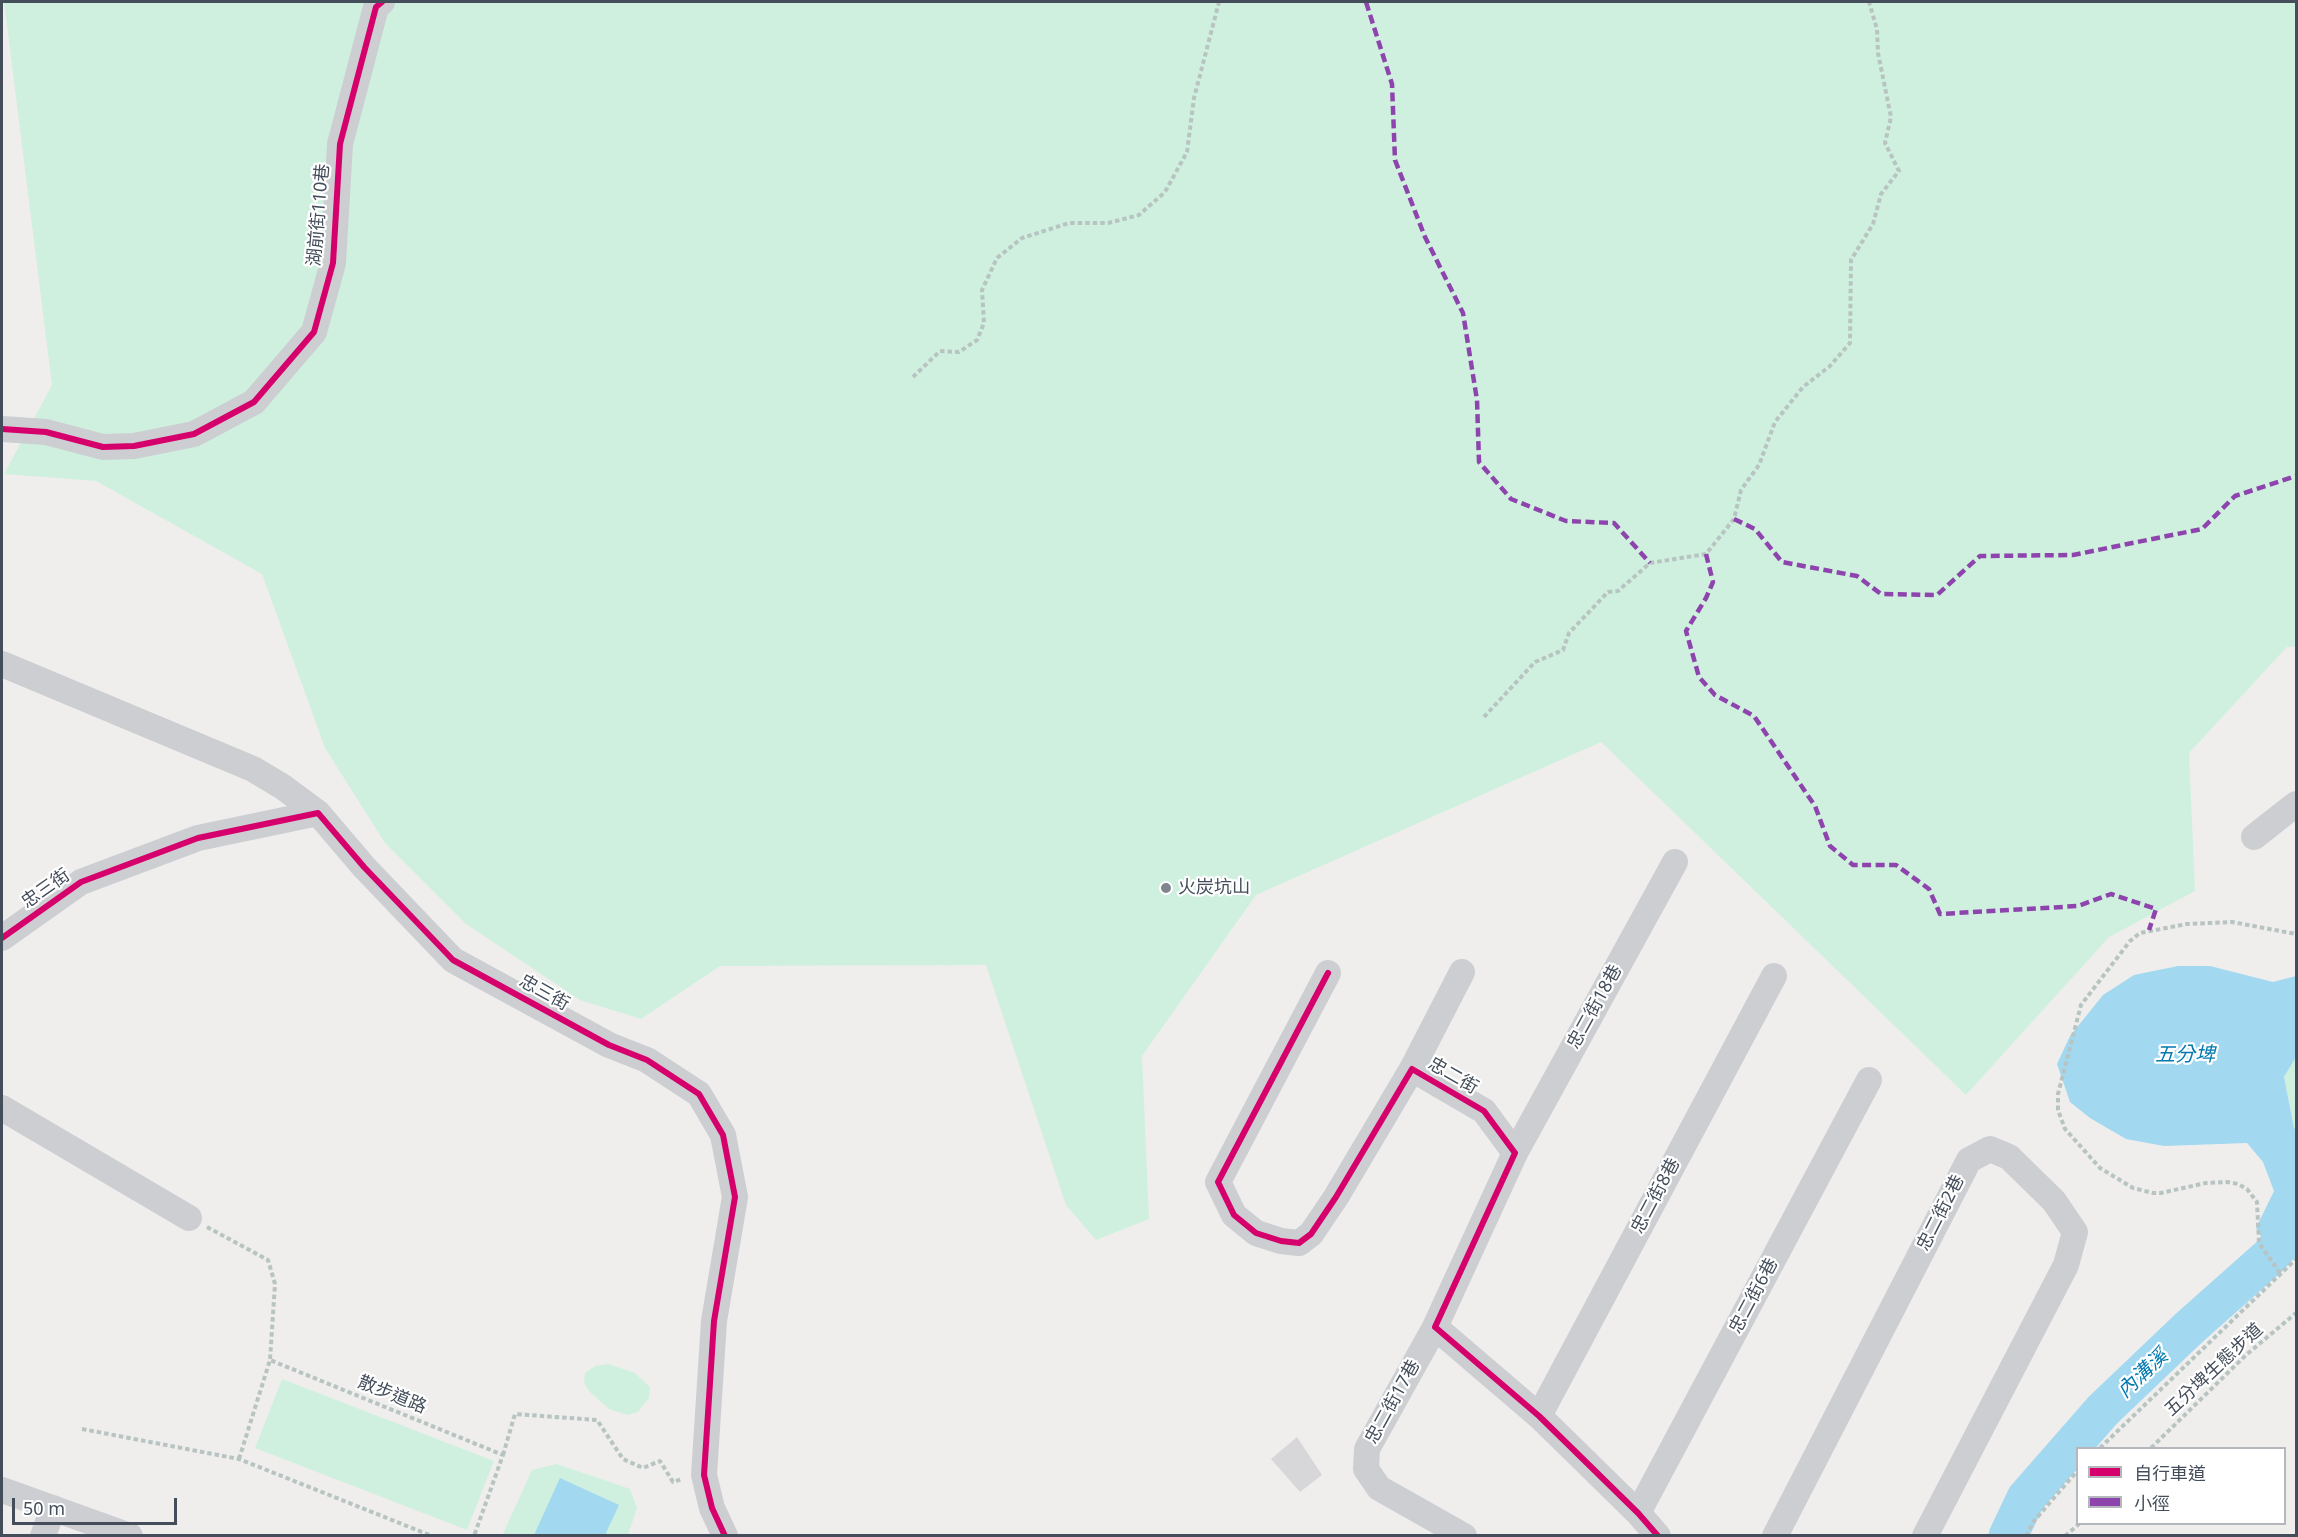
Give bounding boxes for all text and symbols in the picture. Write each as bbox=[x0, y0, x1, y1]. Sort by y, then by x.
street label: 湖前街110巷 bbox=[304, 163, 334, 267]
street label: 忠三街 bbox=[18, 865, 74, 913]
place label: 火炭坑山 bbox=[1178, 877, 1250, 899]
marker: 火炭坑山 bbox=[1159, 881, 1173, 895]
street label: 忠二街18巷 bbox=[1563, 961, 1627, 1053]
street label: 忠三街 bbox=[515, 970, 573, 1016]
water label: 五分埤 bbox=[2155, 1043, 2215, 1067]
street label: 忠二街 bbox=[1424, 1053, 1482, 1099]
street label: 忠二街8巷 bbox=[1627, 1155, 1685, 1237]
street label: 忠二街2巷 bbox=[1913, 1171, 1969, 1255]
street label: 忠二街6巷 bbox=[1725, 1255, 1783, 1337]
street label: 五分埤生態步道 bbox=[2161, 1319, 2267, 1421]
water label: 內溝溪 bbox=[2113, 1345, 2173, 1403]
street label: 忠二街17巷 bbox=[1361, 1356, 1425, 1448]
street label: 散步道路 bbox=[355, 1372, 429, 1418]
legend bbox=[2076, 1447, 2286, 1525]
text: 自行車道 bbox=[2134, 1461, 2206, 1485]
scale bar bbox=[15, 1486, 180, 1524]
text: 小徑 bbox=[2134, 1491, 2170, 1515]
text: 50 m bbox=[23, 1496, 65, 1520]

